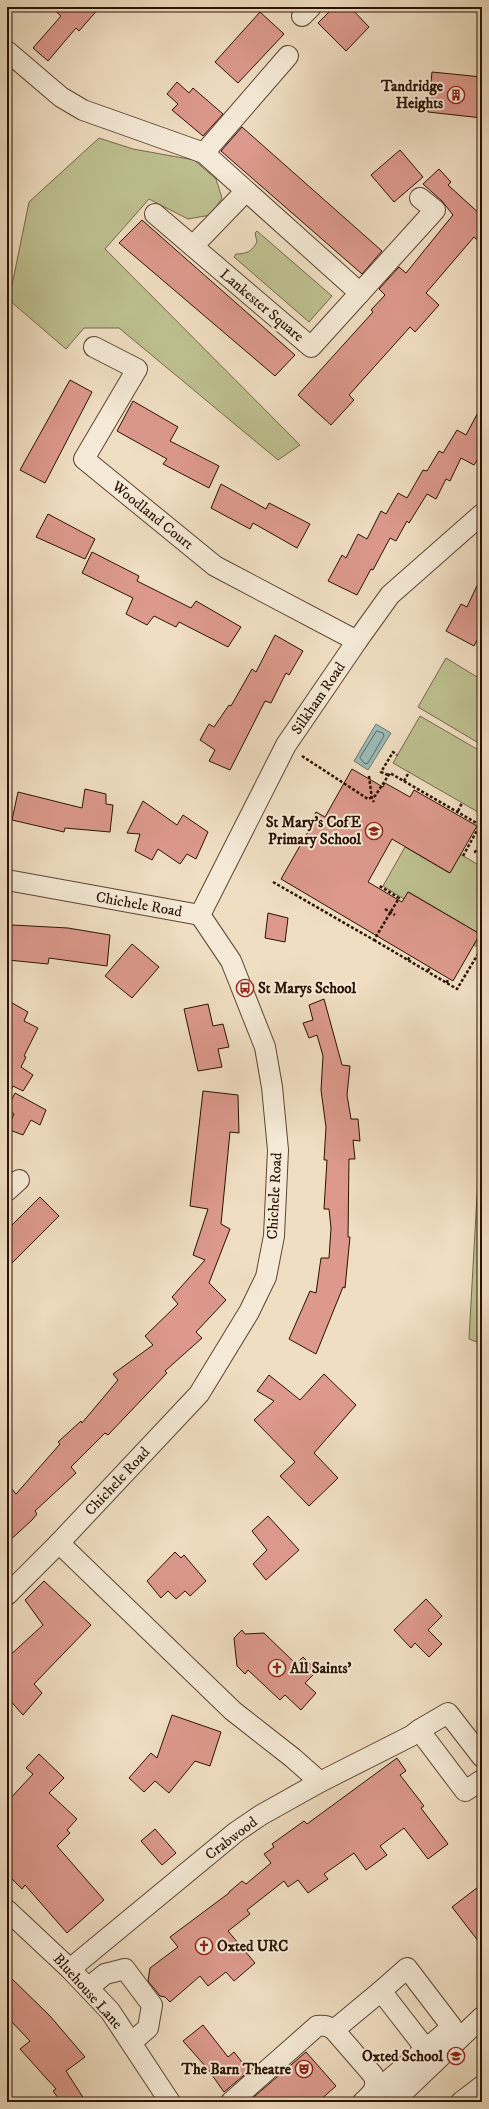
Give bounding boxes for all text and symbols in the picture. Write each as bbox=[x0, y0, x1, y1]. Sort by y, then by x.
place label: Tandridge Heights bbox=[380, 77, 444, 113]
building icon: Tandridge Heights bbox=[446, 85, 466, 105]
street label: Lankester Square bbox=[216, 265, 308, 346]
street label: Woodland Court bbox=[107, 476, 197, 554]
street label: Silkham Road bbox=[287, 658, 350, 738]
place label: St Mary's CofE Primary School bbox=[266, 813, 361, 849]
school or university icon: St Mary's CofE Primary School bbox=[364, 821, 384, 841]
street label: Chichele Road bbox=[94, 888, 184, 922]
bus stop icon: St Marys School bbox=[235, 978, 255, 998]
place label: St Marys School bbox=[258, 979, 357, 998]
street label: Chichele Road bbox=[263, 1152, 286, 1240]
street label: Chichele Road bbox=[81, 1443, 154, 1520]
church icon: All Saints' bbox=[267, 1658, 287, 1678]
place label: All Saints' bbox=[289, 1659, 351, 1678]
street label: Crabwood bbox=[201, 1812, 262, 1864]
church icon: Oxted URC bbox=[194, 1936, 214, 1956]
place label: Oxted URC bbox=[217, 1937, 288, 1956]
street label: Bluehouse Lane bbox=[49, 1950, 127, 2033]
school or university icon: Oxted School bbox=[446, 2046, 466, 2066]
place label: Oxted School bbox=[362, 2047, 443, 2066]
theatre icon: The Barn Theatre bbox=[294, 2059, 314, 2079]
place label: The Barn Theatre bbox=[181, 2060, 292, 2079]

